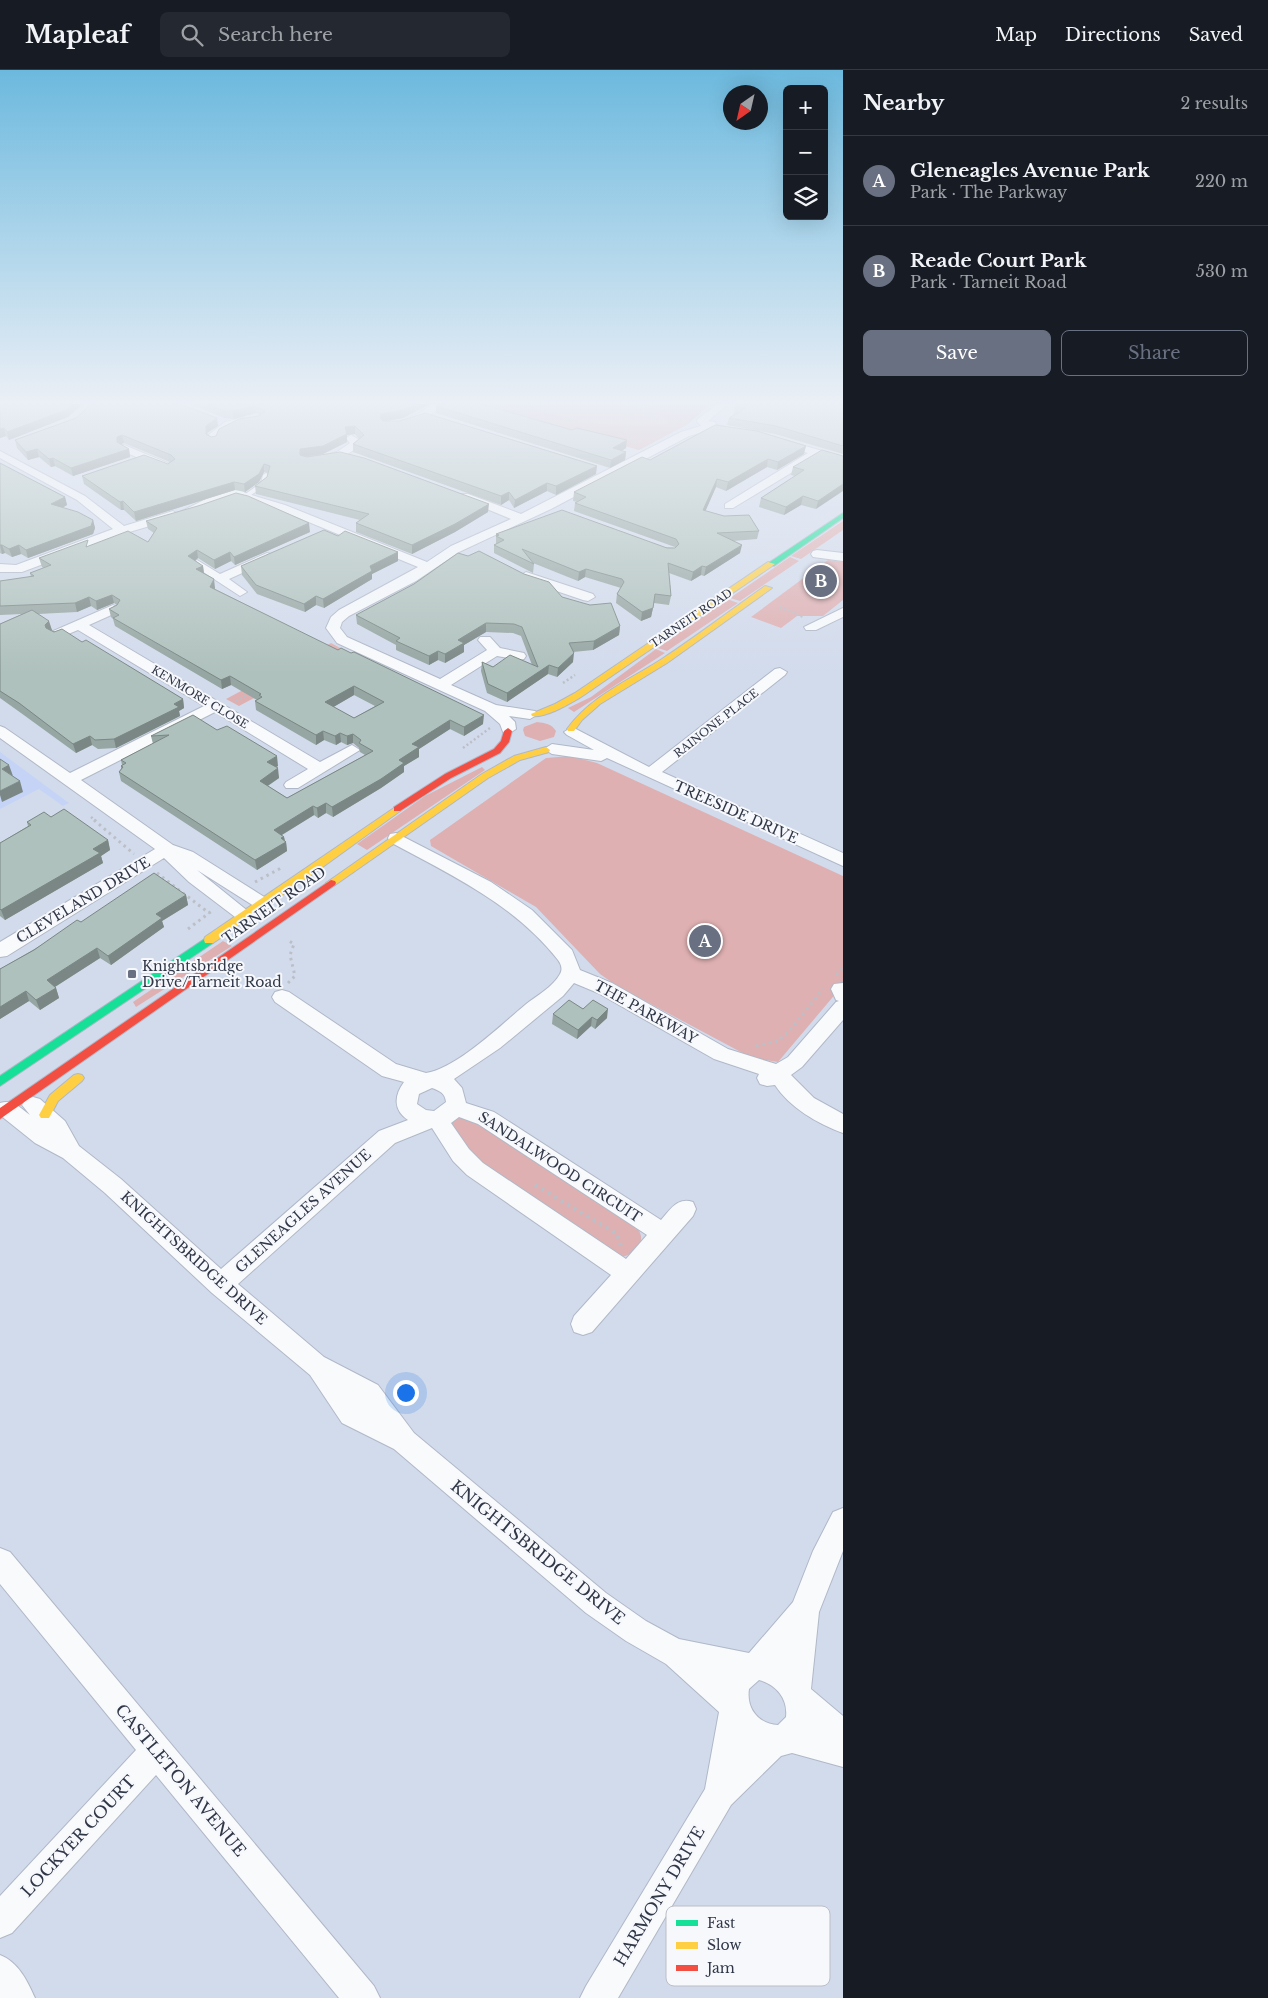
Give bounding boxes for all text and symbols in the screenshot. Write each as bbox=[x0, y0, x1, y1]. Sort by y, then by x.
search box bbox=[160, 12, 510, 57]
text: Mapleaf bbox=[25, 20, 130, 49]
icon: search bbox=[178, 21, 206, 49]
text: Search here bbox=[218, 23, 333, 46]
text: Map bbox=[995, 24, 1037, 46]
text: Directions bbox=[1065, 24, 1161, 46]
text: Saved bbox=[1189, 24, 1243, 46]
north arrow bbox=[723, 85, 768, 130]
map controls bbox=[783, 85, 828, 220]
button: + bbox=[783, 85, 828, 130]
text: Nearby bbox=[863, 90, 944, 116]
text: 2 results bbox=[1180, 93, 1248, 113]
button: − bbox=[783, 130, 828, 175]
text: Gleneagles Avenue Park bbox=[910, 159, 1150, 182]
text: A bbox=[873, 171, 885, 191]
text: 220 m bbox=[1195, 171, 1248, 191]
button: layers bbox=[783, 175, 828, 220]
text: Park · The Parkway bbox=[910, 182, 1067, 202]
text: Reade Court Park bbox=[910, 249, 1087, 272]
text: B bbox=[873, 261, 885, 281]
text: 530 m bbox=[1196, 261, 1248, 281]
text: Park · Tarneit Road bbox=[910, 272, 1067, 292]
button: Save bbox=[863, 330, 1051, 376]
button: Share bbox=[1061, 330, 1248, 376]
pin: B bbox=[805, 562, 837, 600]
street label: TARNEIT ROAD bbox=[647, 585, 735, 651]
street label: KENMORE CLOSE bbox=[149, 663, 251, 731]
street label: RAINONE PLACE bbox=[671, 686, 761, 760]
street label: TREESIDE DRIVE bbox=[671, 777, 801, 847]
street label: CLEVELAND DRIVE bbox=[13, 853, 153, 947]
street label: TARNEIT ROAD bbox=[219, 863, 329, 947]
pin: A bbox=[689, 922, 721, 960]
place label: Knightsbridge Drive/Tarneit Road bbox=[142, 957, 282, 991]
marker: Knightsbridge Drive/Tarneit Road bbox=[126, 968, 138, 980]
street label: THE PARKWAY bbox=[591, 976, 702, 1048]
street label: SANDALWOOD CIRCUIT bbox=[475, 1107, 645, 1227]
street label: GLENEAGLES AVENUE bbox=[231, 1145, 375, 1277]
street label: KNIGHTSBRIDGE DRIVE bbox=[117, 1187, 271, 1329]
your location bbox=[393, 1380, 419, 1406]
street label: KNIGHTSBRIDGE DRIVE bbox=[447, 1476, 629, 1628]
street label: CASTLETON AVENUE bbox=[111, 1700, 251, 1860]
street label: LOCKYER COURT bbox=[17, 1771, 140, 1901]
street label: HARMONY DRIVE bbox=[609, 1823, 709, 1969]
legend bbox=[666, 1906, 830, 1986]
text: Fast bbox=[707, 1914, 736, 1932]
text: Slow bbox=[707, 1936, 741, 1954]
text: Jam bbox=[705, 1959, 735, 1977]

